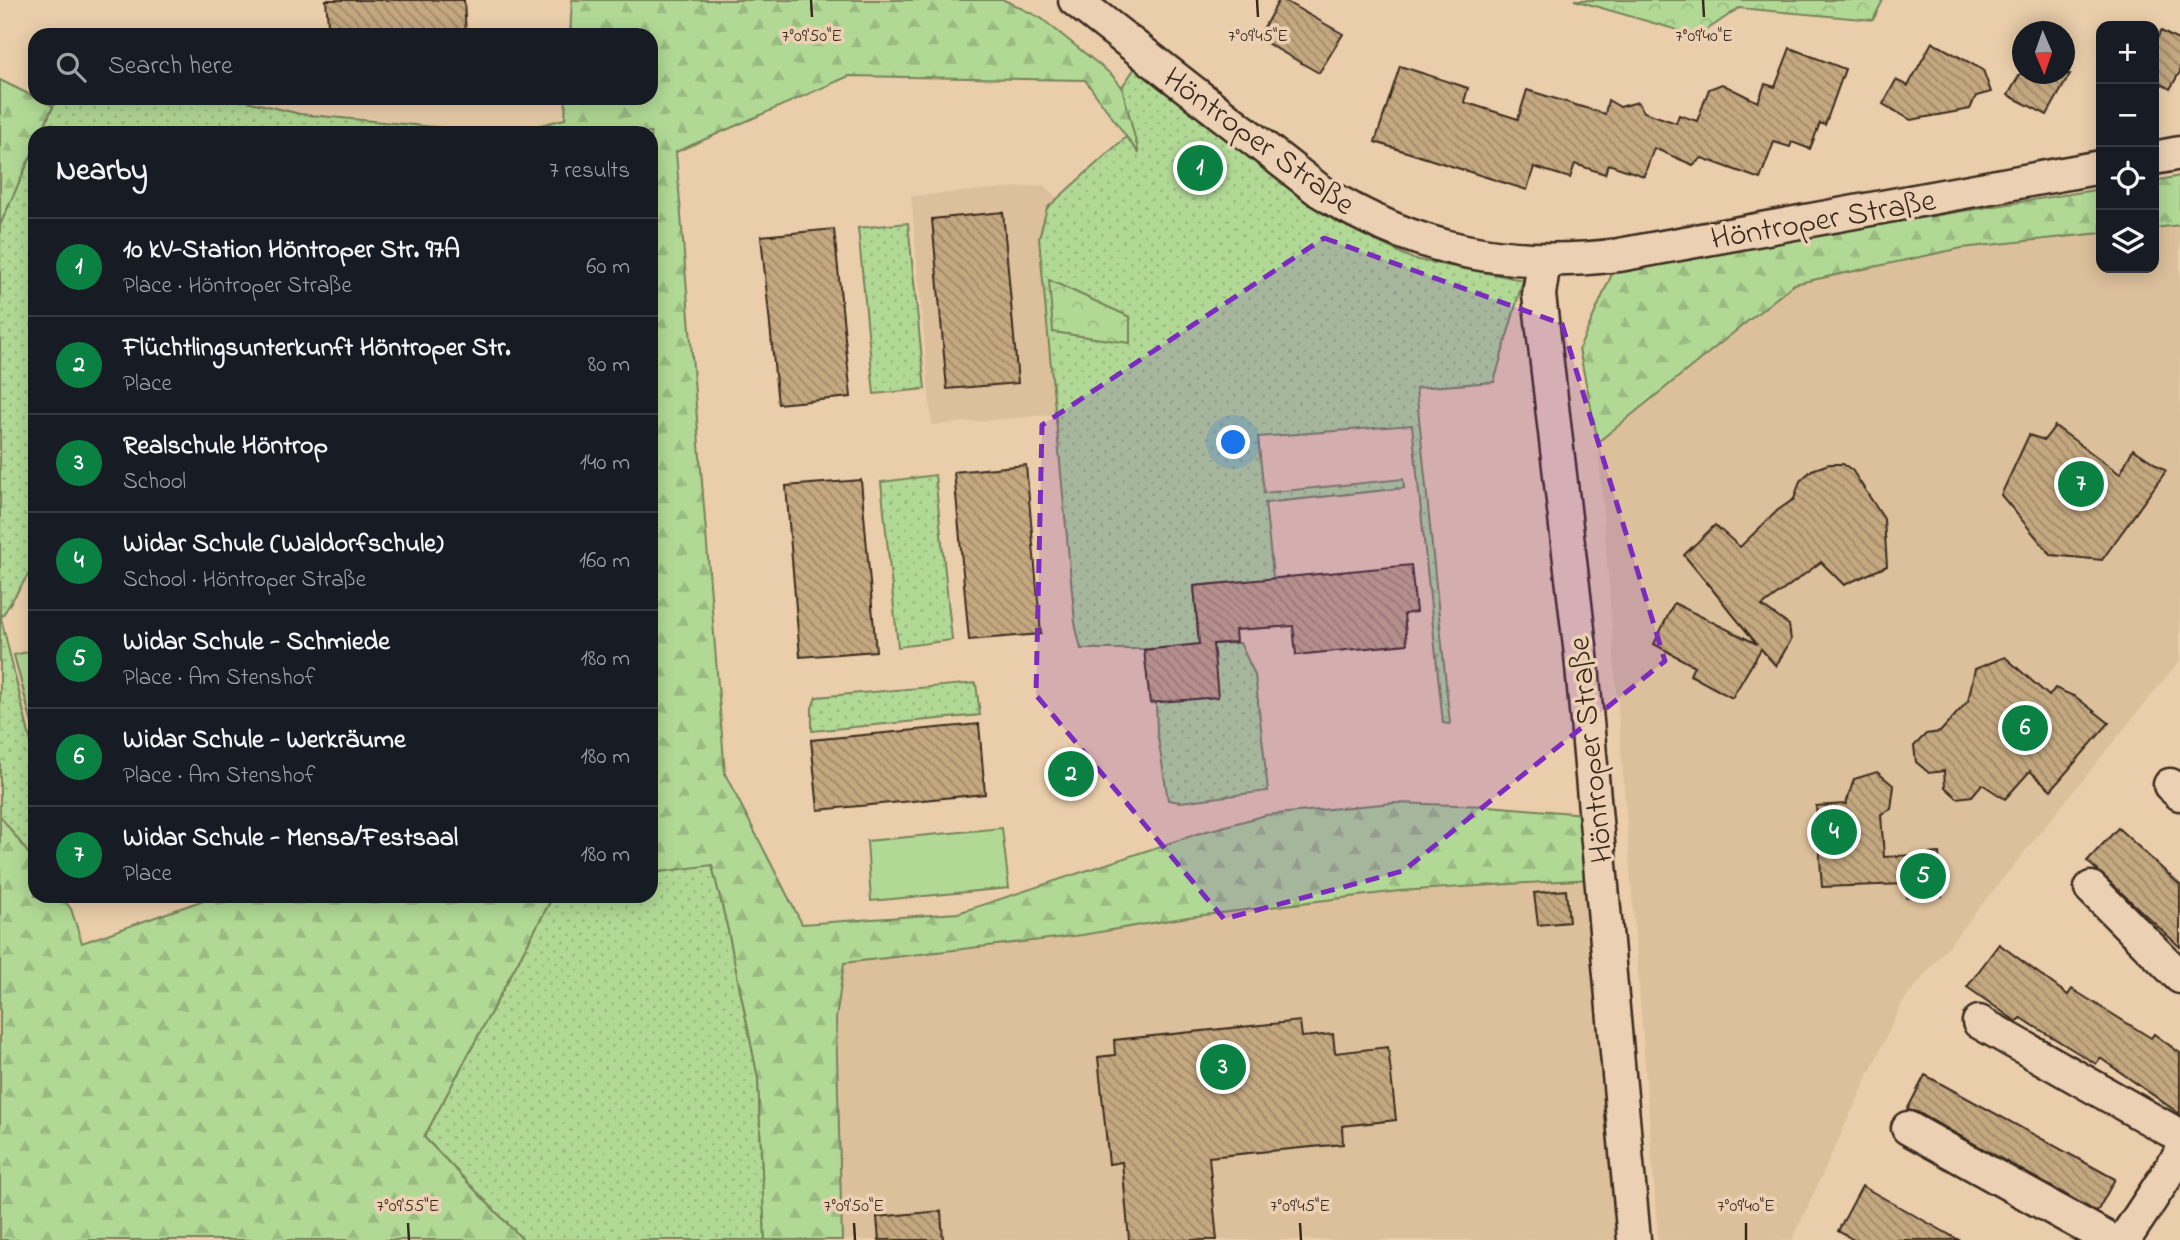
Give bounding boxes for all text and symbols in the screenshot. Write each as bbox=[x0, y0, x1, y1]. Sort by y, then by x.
north arrow bbox=[2012, 21, 2075, 84]
map controls bbox=[2096, 21, 2159, 273]
button: + bbox=[2096, 21, 2159, 84]
text: 7°09'50"E bbox=[782, 24, 842, 50]
text: 7°09'45"E bbox=[1228, 24, 1288, 50]
text: 7°09'40"E bbox=[1675, 24, 1733, 50]
search box bbox=[28, 28, 658, 105]
icon: search bbox=[52, 48, 90, 86]
text: Search here bbox=[108, 48, 233, 86]
street label: Höntroper Straße bbox=[1152, 57, 1364, 229]
button: − bbox=[2096, 84, 2159, 147]
pin: 1 bbox=[1177, 142, 1223, 194]
button: locate bbox=[2096, 147, 2159, 210]
text: Nearby bbox=[56, 150, 148, 194]
text: 7 results bbox=[549, 155, 630, 188]
street label: Höntroper Straße bbox=[1707, 178, 1940, 264]
button: layers bbox=[2096, 210, 2159, 273]
text: 10 kV-Station Höntroper Str. 97A bbox=[123, 232, 460, 270]
text: 1 bbox=[75, 251, 83, 284]
text: 60 m bbox=[586, 251, 630, 284]
text: Place · Höntroper Straße bbox=[123, 270, 352, 303]
text: Flüchtlingsunterkunft Höntroper Str. bbox=[123, 330, 511, 368]
text: 2 bbox=[73, 349, 85, 382]
text: 80 m bbox=[588, 349, 630, 382]
text: Place bbox=[123, 368, 172, 401]
your location bbox=[1216, 425, 1250, 459]
text: Realschule Höntrop bbox=[123, 428, 328, 466]
text: 3 bbox=[74, 447, 84, 480]
text: 140 m bbox=[580, 447, 630, 480]
pin: 7 bbox=[2058, 458, 2104, 510]
text: School bbox=[123, 466, 186, 499]
text: Widar Schule (Waldorfschule) bbox=[123, 526, 444, 564]
text: 4 bbox=[74, 545, 84, 578]
text: 160 m bbox=[579, 545, 630, 578]
text: School · Höntroper Straße bbox=[123, 564, 366, 597]
text: Widar Schule - Schmiede bbox=[123, 624, 390, 662]
street label: Höntroper Straße bbox=[1557, 633, 1628, 865]
text: 5 bbox=[72, 643, 86, 676]
text: 180 m bbox=[581, 643, 630, 676]
text: Place · Am Stenshof bbox=[123, 662, 315, 695]
pin: 6 bbox=[2002, 702, 2048, 754]
text: Widar Schule - Werkräume bbox=[123, 722, 406, 760]
text: 6 bbox=[74, 741, 84, 774]
text: 180 m bbox=[581, 741, 630, 774]
pin: 2 bbox=[1048, 748, 1094, 800]
text: Place · Am Stenshof bbox=[123, 760, 315, 793]
pin: 4 bbox=[1811, 806, 1857, 858]
text: Widar Schule - Mensa/Festsaal bbox=[123, 820, 458, 858]
text: 7 bbox=[74, 839, 84, 872]
text: 180 m bbox=[581, 839, 630, 872]
pin: 5 bbox=[1900, 850, 1946, 902]
text: Place bbox=[123, 858, 172, 891]
pin: 3 bbox=[1200, 1041, 1246, 1093]
text: 7°09'55"E bbox=[376, 1194, 440, 1220]
text: 7°09'50"E bbox=[824, 1194, 884, 1220]
text: 7°09'45"E bbox=[1270, 1194, 1330, 1220]
text: 7°09'40"E bbox=[1717, 1194, 1775, 1220]

